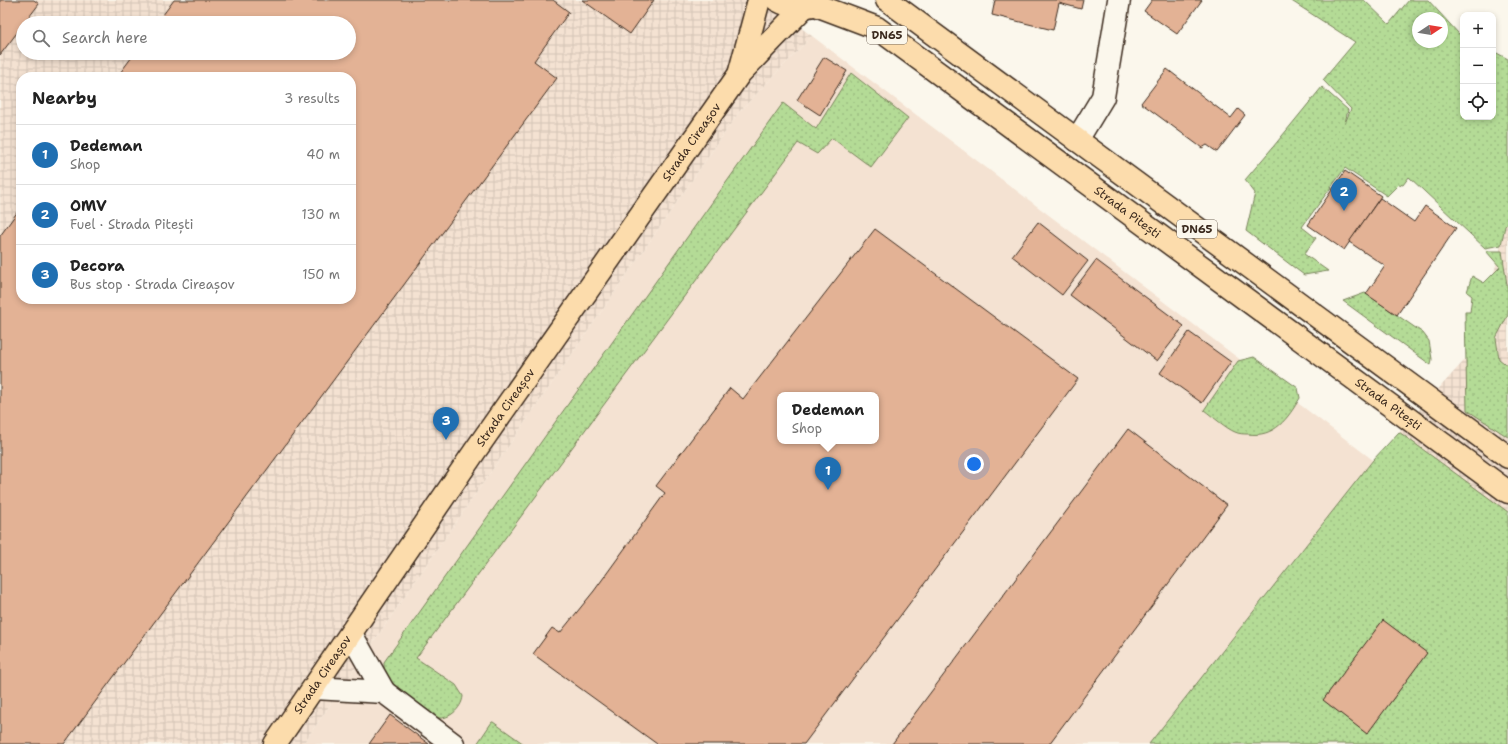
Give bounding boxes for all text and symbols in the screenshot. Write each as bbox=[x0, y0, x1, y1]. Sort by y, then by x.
north arrow bbox=[1412, 12, 1448, 48]
map controls bbox=[1460, 12, 1496, 120]
button: + bbox=[1460, 12, 1496, 48]
search box bbox=[16, 16, 356, 60]
road number: DN65 bbox=[867, 26, 907, 44]
icon: search bbox=[30, 27, 52, 49]
text: Search here bbox=[62, 28, 148, 48]
button: − bbox=[1460, 48, 1496, 84]
button: locate bbox=[1460, 84, 1496, 120]
text: Nearby bbox=[32, 87, 97, 109]
text: 3 results bbox=[284, 90, 340, 107]
street label: Strada Cireașov bbox=[659, 99, 725, 184]
text: Dedeman bbox=[70, 136, 142, 156]
text: 1 bbox=[42, 146, 48, 163]
text: 40 m bbox=[306, 146, 340, 163]
text: Shop bbox=[70, 156, 100, 173]
pin: 2 bbox=[1331, 178, 1357, 211]
street label: Strada Pitești bbox=[1091, 182, 1164, 242]
text: OMV bbox=[70, 196, 107, 216]
text: 2 bbox=[40, 206, 50, 223]
text: 130 m bbox=[302, 206, 340, 223]
text: Fuel · Strada Pitești bbox=[70, 216, 193, 233]
road number: DN65 bbox=[1177, 220, 1217, 238]
text: Decora bbox=[70, 256, 124, 276]
text: 3 bbox=[40, 266, 50, 283]
text: 150 m bbox=[302, 266, 340, 283]
text: Bus stop · Strada Cireașov bbox=[70, 276, 235, 293]
street label: Strada Cireașov bbox=[473, 365, 539, 450]
street label: Strada Pitești bbox=[1352, 374, 1425, 434]
popup bbox=[777, 392, 879, 444]
text: Dedeman bbox=[792, 400, 864, 420]
pin: 3 bbox=[433, 407, 459, 440]
text: Shop bbox=[792, 420, 822, 437]
your location bbox=[964, 454, 984, 474]
pin: 1 bbox=[815, 457, 841, 490]
street label: Strada Cireașov bbox=[290, 632, 355, 717]

